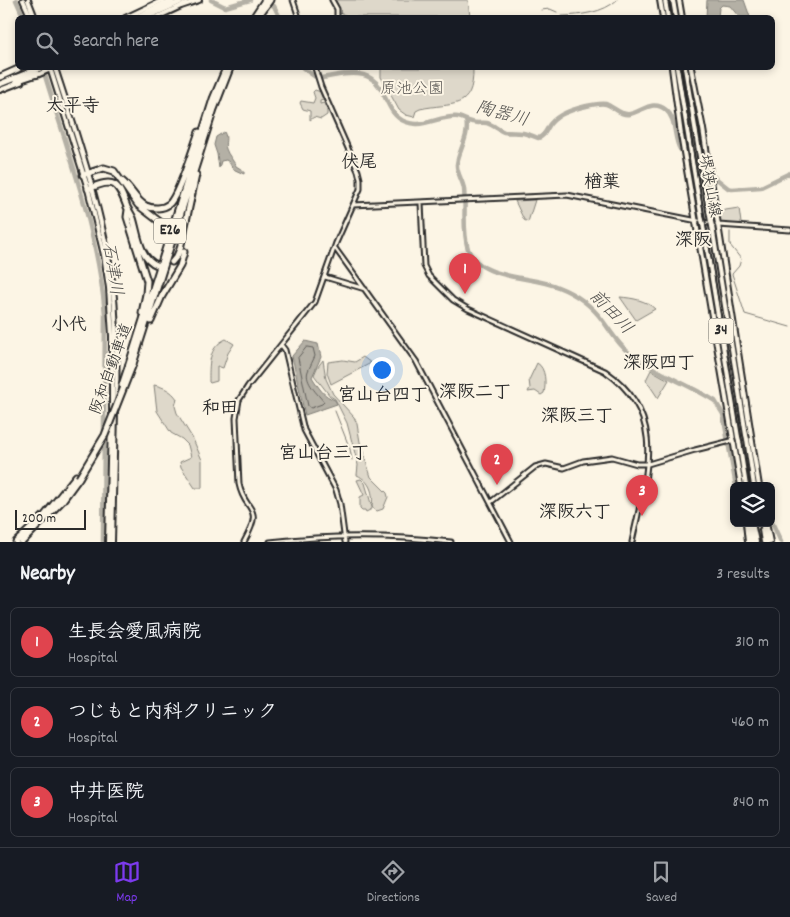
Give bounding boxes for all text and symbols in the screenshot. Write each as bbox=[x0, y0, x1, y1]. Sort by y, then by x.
search box bbox=[15, 15, 775, 70]
icon: search bbox=[33, 29, 61, 57]
text: Search here bbox=[73, 29, 159, 56]
park label: 原池公園 bbox=[380, 78, 444, 101]
district label: 太平寺 bbox=[46, 95, 100, 120]
water label: 陶器川 bbox=[473, 96, 531, 134]
district label: 伏尾 bbox=[341, 151, 377, 176]
street label: 堺狭山線 bbox=[692, 152, 726, 220]
district label: 楢葉 bbox=[584, 171, 620, 196]
road number: E26 bbox=[154, 218, 186, 244]
district label: 深阪 bbox=[675, 229, 711, 254]
water label: 石津川 bbox=[94, 240, 128, 298]
pin: 1 bbox=[449, 253, 481, 294]
water label: 前田川 bbox=[582, 285, 638, 341]
district label: 小代 bbox=[51, 314, 87, 339]
road number: 34 bbox=[708, 318, 734, 344]
street label: 阪和自動車道 bbox=[85, 320, 139, 418]
district label: 深阪四丁 bbox=[623, 352, 695, 377]
your location bbox=[369, 357, 395, 383]
district label: 深阪二丁 bbox=[439, 381, 511, 406]
district label: 宮山台四丁 bbox=[338, 384, 428, 409]
district label: 和田 bbox=[202, 397, 238, 422]
district label: 深阪三丁 bbox=[541, 405, 613, 430]
district label: 宮山台三丁 bbox=[279, 442, 369, 467]
pin: 2 bbox=[481, 444, 513, 485]
pin: 3 bbox=[626, 475, 658, 516]
map controls bbox=[730, 482, 775, 527]
button: layers bbox=[730, 482, 775, 527]
district label: 深阪六丁 bbox=[539, 501, 611, 526]
scale bar bbox=[15, 507, 86, 530]
text: 200 m bbox=[22, 509, 56, 529]
text: Nearby bbox=[20, 560, 75, 590]
text: 3 results bbox=[716, 563, 770, 586]
text: 生長会愛風病院 bbox=[68, 620, 201, 647]
text: 1 bbox=[35, 631, 39, 654]
text: 310 m bbox=[735, 631, 769, 654]
text: Hospital bbox=[68, 647, 118, 670]
text: つじもと内科クリニック bbox=[68, 700, 277, 727]
text: 2 bbox=[34, 711, 41, 734]
text: 460 m bbox=[731, 711, 769, 734]
text: Hospital bbox=[68, 727, 118, 750]
text: 中井医院 bbox=[68, 780, 144, 807]
text: 3 bbox=[33, 791, 41, 814]
text: 840 m bbox=[733, 791, 769, 814]
text: Hospital bbox=[68, 807, 118, 830]
tab: Map bbox=[113, 858, 141, 908]
tab: Directions bbox=[367, 858, 420, 908]
tab: Saved bbox=[646, 858, 677, 908]

